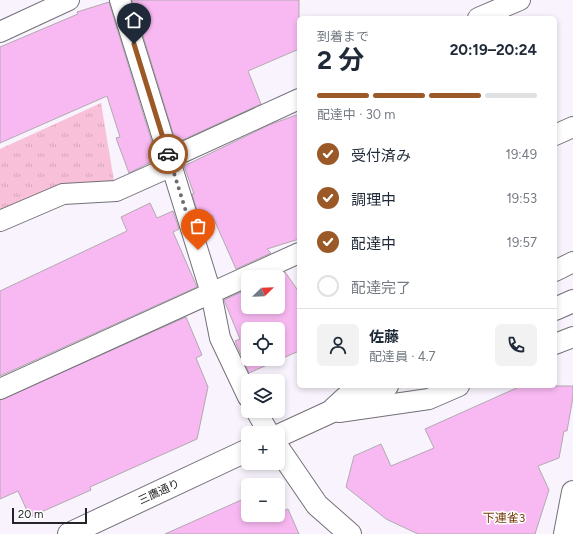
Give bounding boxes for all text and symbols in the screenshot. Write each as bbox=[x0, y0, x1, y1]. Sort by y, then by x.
pin bbox=[117, 3, 151, 44]
icon: home bbox=[123, 9, 145, 31]
text: 到着まで bbox=[317, 29, 369, 44]
text: 20:19–20:24 bbox=[450, 41, 537, 59]
text: 2 分 bbox=[317, 44, 364, 76]
text: 配達中 · 30 m bbox=[317, 107, 395, 122]
courier bbox=[148, 134, 188, 174]
icon: car bbox=[157, 143, 179, 165]
icon: check bbox=[317, 143, 339, 165]
text: 受付済み bbox=[351, 147, 411, 165]
text: 19:49 bbox=[506, 147, 537, 162]
icon: check bbox=[317, 187, 339, 209]
text: 調理中 bbox=[351, 191, 396, 209]
text: 19:53 bbox=[506, 191, 537, 206]
pin bbox=[181, 209, 215, 250]
icon: bag bbox=[187, 215, 209, 237]
icon: check bbox=[317, 231, 339, 253]
text: 配達中 bbox=[351, 235, 396, 253]
text: 19:57 bbox=[507, 235, 537, 250]
north arrow bbox=[241, 270, 285, 314]
map controls bbox=[241, 270, 285, 522]
text: 配達完了 bbox=[351, 279, 411, 297]
button: locate bbox=[241, 322, 285, 366]
button: person bbox=[317, 324, 359, 366]
button: phone bbox=[495, 324, 537, 366]
text: 佐藤 bbox=[369, 328, 399, 346]
text: 配達員 · 4.7 bbox=[369, 349, 435, 364]
button: layers bbox=[241, 374, 285, 418]
button: + bbox=[241, 426, 285, 470]
street label: 三鷹通り bbox=[136, 477, 182, 507]
button: − bbox=[241, 478, 285, 522]
scale bar bbox=[12, 506, 87, 525]
text: 20 m bbox=[18, 508, 43, 521]
district label: 下連雀3 bbox=[483, 511, 525, 525]

